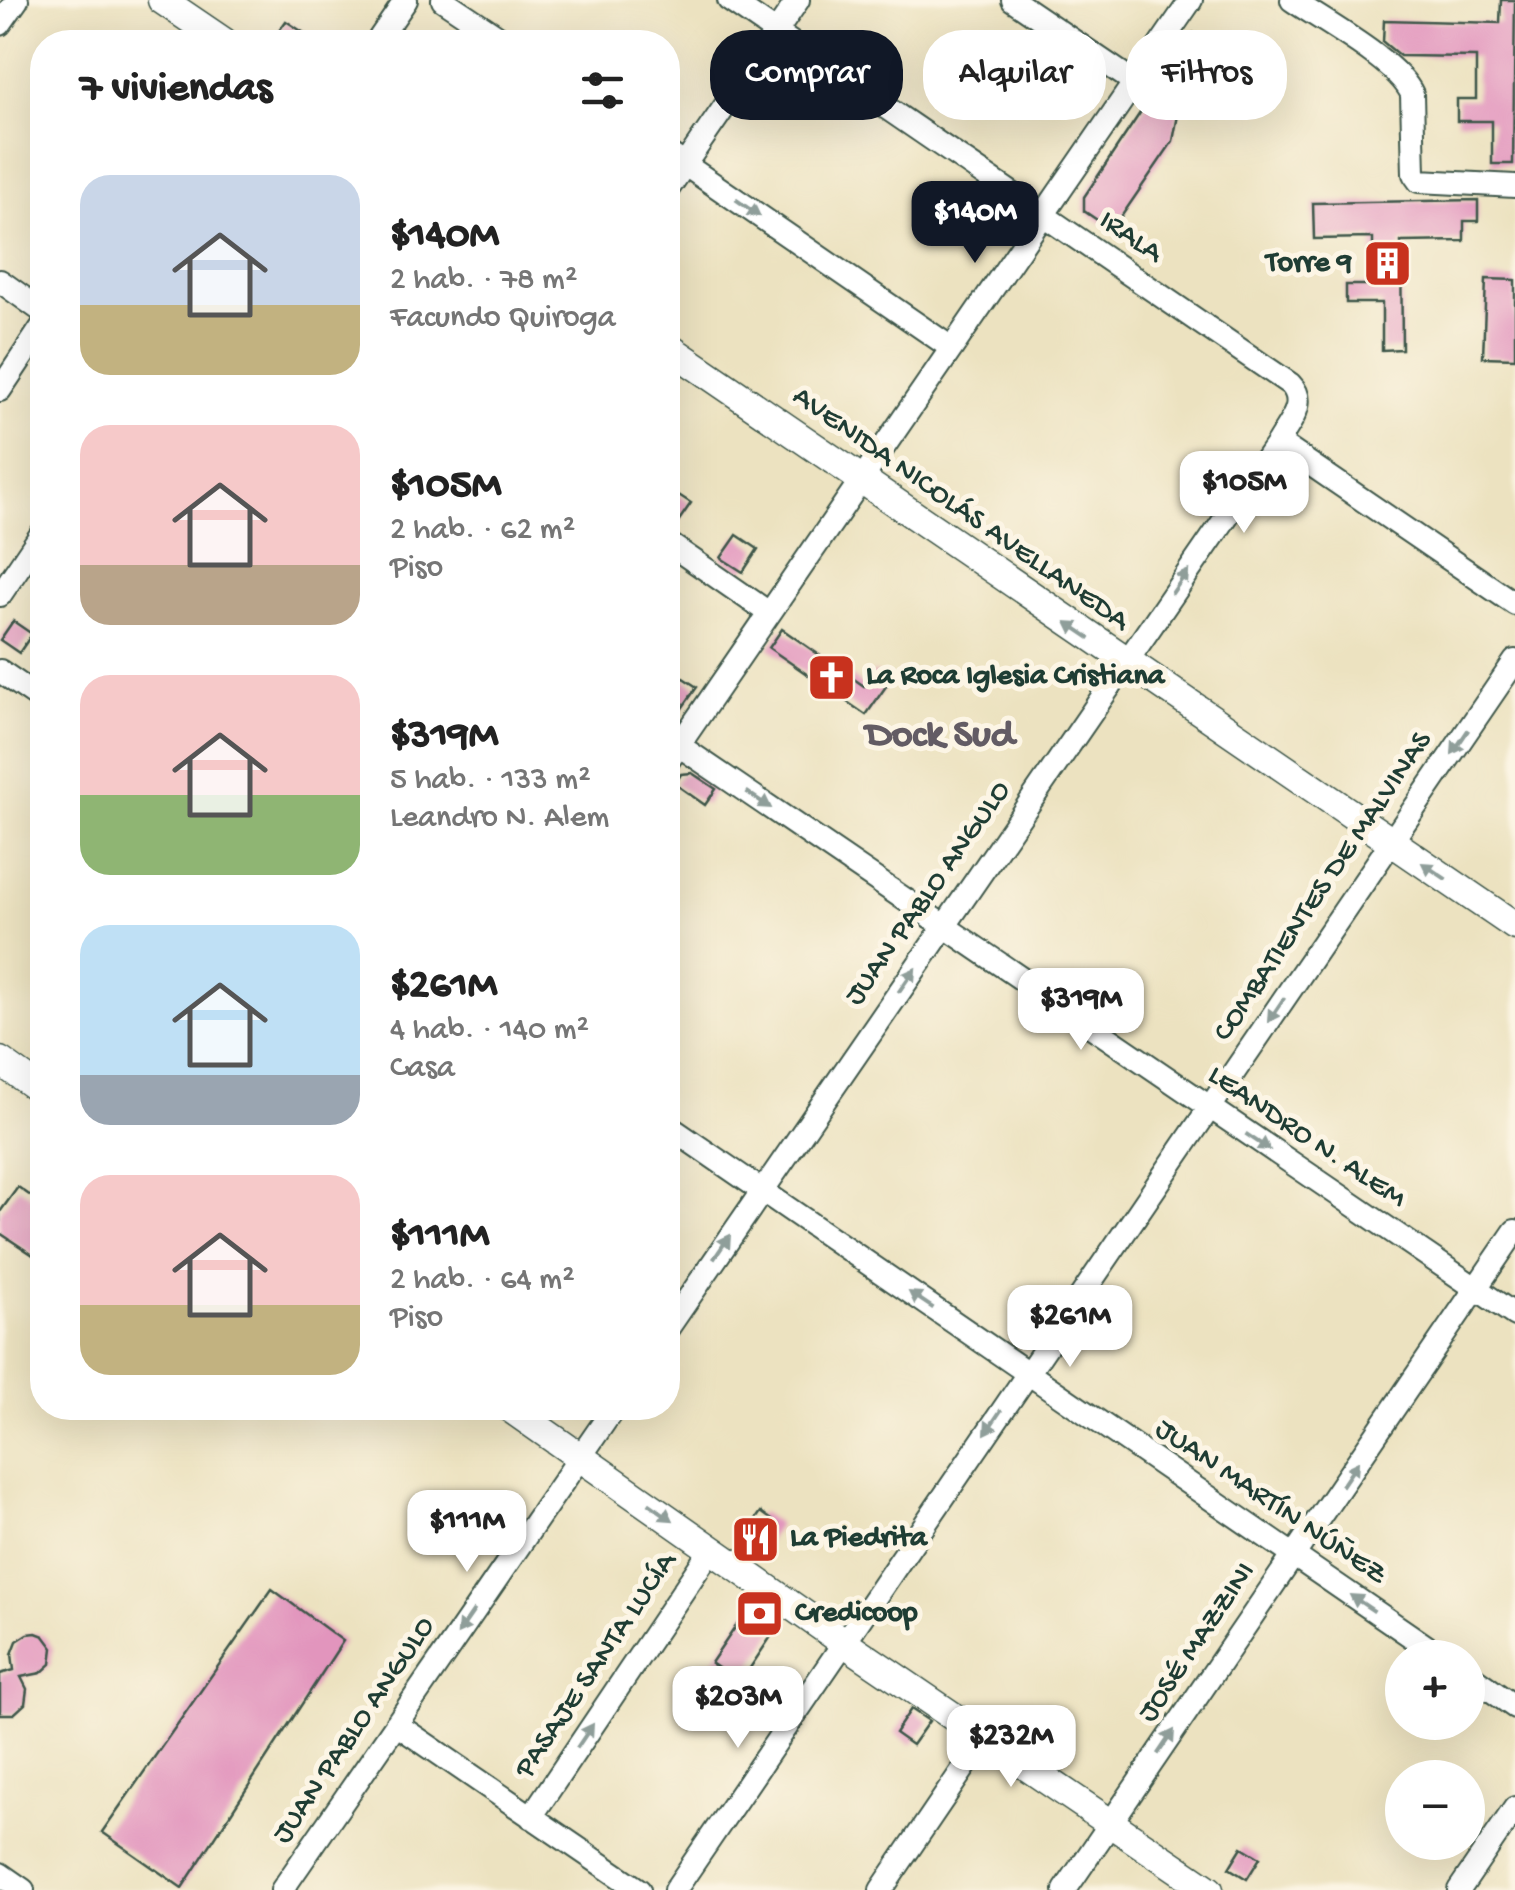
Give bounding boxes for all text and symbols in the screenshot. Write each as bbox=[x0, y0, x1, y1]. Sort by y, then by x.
chip: Comprar bbox=[710, 30, 903, 120]
chip: Alquilar bbox=[923, 30, 1106, 120]
chip: Filtros bbox=[1126, 30, 1287, 120]
icon: filters bbox=[575, 63, 630, 118]
text: 7 viviendas bbox=[80, 66, 272, 115]
pin: $140M bbox=[905, 181, 1045, 266]
text: $140M bbox=[934, 194, 1016, 232]
one-way arrow bbox=[734, 198, 761, 217]
street label: IRALA bbox=[1091, 204, 1170, 273]
text: $140M bbox=[390, 213, 499, 262]
icon: home bbox=[160, 215, 280, 335]
building icon: Torre 9 bbox=[1361, 238, 1413, 290]
place label: Torre 9 bbox=[1264, 247, 1352, 282]
text: 2 hab. · 78 m² bbox=[390, 262, 578, 300]
text: Facundo Quiroga bbox=[390, 300, 616, 338]
street label: AVENIDA NICOLÁS AVELLANEDA bbox=[785, 379, 1137, 641]
pin: $105M bbox=[1174, 451, 1314, 536]
text: $105M bbox=[390, 463, 501, 512]
text: $105M bbox=[1202, 464, 1286, 502]
icon: home bbox=[160, 465, 280, 585]
text: 2 hab. · 62 m² bbox=[390, 512, 575, 550]
text: Piso bbox=[390, 550, 443, 588]
one-way arrow bbox=[1170, 569, 1189, 595]
one-way arrow bbox=[1065, 621, 1091, 640]
church icon: La Roca Iglesia Cristiana bbox=[805, 651, 857, 703]
place label: La Roca Iglesia Cristiana bbox=[866, 660, 1166, 695]
text: $319M bbox=[390, 713, 498, 762]
district label: Dock Sud bbox=[863, 713, 1018, 760]
icon: home bbox=[160, 715, 280, 835]
street label: COMBATIENTES DE MALVINAS bbox=[1207, 725, 1441, 1049]
one-way arrow bbox=[1451, 728, 1470, 755]
text: 5 hab. · 133 m² bbox=[390, 762, 591, 800]
street label: JUAN PABLO ANGULO bbox=[838, 775, 1020, 1013]
one-way arrow bbox=[745, 790, 772, 810]
text: Leandro N. Alem bbox=[390, 800, 609, 838]
one-way arrow bbox=[1421, 862, 1448, 881]
text: $261M bbox=[390, 963, 497, 1012]
icon: home bbox=[160, 965, 280, 1085]
one-way arrow bbox=[897, 967, 916, 994]
pin: $319M bbox=[1011, 968, 1151, 1053]
text: $319M bbox=[1040, 981, 1122, 1019]
one-way arrow bbox=[1267, 996, 1286, 1023]
text: 4 hab. · 140 m² bbox=[390, 1012, 589, 1050]
text: Casa bbox=[390, 1050, 455, 1088]
street label: LEANDRO N. ALEM bbox=[1200, 1059, 1412, 1217]
one-way arrow bbox=[1245, 1132, 1272, 1151]
text: $111M bbox=[390, 1213, 489, 1262]
icon: home bbox=[160, 1215, 280, 1335]
one-way arrow bbox=[712, 1234, 731, 1261]
text: 2 hab. · 64 m² bbox=[390, 1262, 575, 1300]
pin: $261M bbox=[1000, 1285, 1140, 1370]
one-way arrow bbox=[908, 1291, 934, 1310]
text: $261M bbox=[1029, 1298, 1111, 1336]
text: Piso bbox=[390, 1300, 443, 1338]
one-way arrow bbox=[984, 1408, 1003, 1436]
street label: JUAN MARTÍN NÚÑEZ bbox=[1148, 1412, 1393, 1594]
one-way arrow bbox=[1340, 1461, 1359, 1488]
pin: $111M bbox=[397, 1490, 537, 1575]
one-way arrow bbox=[648, 1502, 674, 1521]
text: $111M bbox=[429, 1503, 505, 1541]
restaurant icon: La Piedrita bbox=[729, 1513, 781, 1565]
place label: La Piedrita bbox=[790, 1522, 928, 1557]
street label: PASAJE SANTA LUCÍA bbox=[508, 1545, 686, 1786]
street label: JOSÉ MAZZINI bbox=[1132, 1557, 1264, 1729]
bank icon: Credicoop bbox=[734, 1588, 786, 1640]
one-way arrow bbox=[1349, 1594, 1376, 1613]
place label: Credicoop bbox=[795, 1597, 918, 1632]
one-way arrow bbox=[457, 1609, 476, 1636]
street label: JUAN PABLO ANGULO bbox=[266, 1611, 444, 1851]
map controls bbox=[1385, 1640, 1485, 1860]
button: + bbox=[1385, 1640, 1485, 1740]
pin: $203M bbox=[668, 1666, 808, 1751]
text: $203M bbox=[694, 1679, 782, 1717]
pin: $232M bbox=[941, 1705, 1081, 1790]
text: $232M bbox=[969, 1718, 1053, 1756]
one-way arrow bbox=[576, 1723, 594, 1750]
one-way arrow bbox=[1157, 1729, 1175, 1756]
button: − bbox=[1385, 1760, 1485, 1860]

